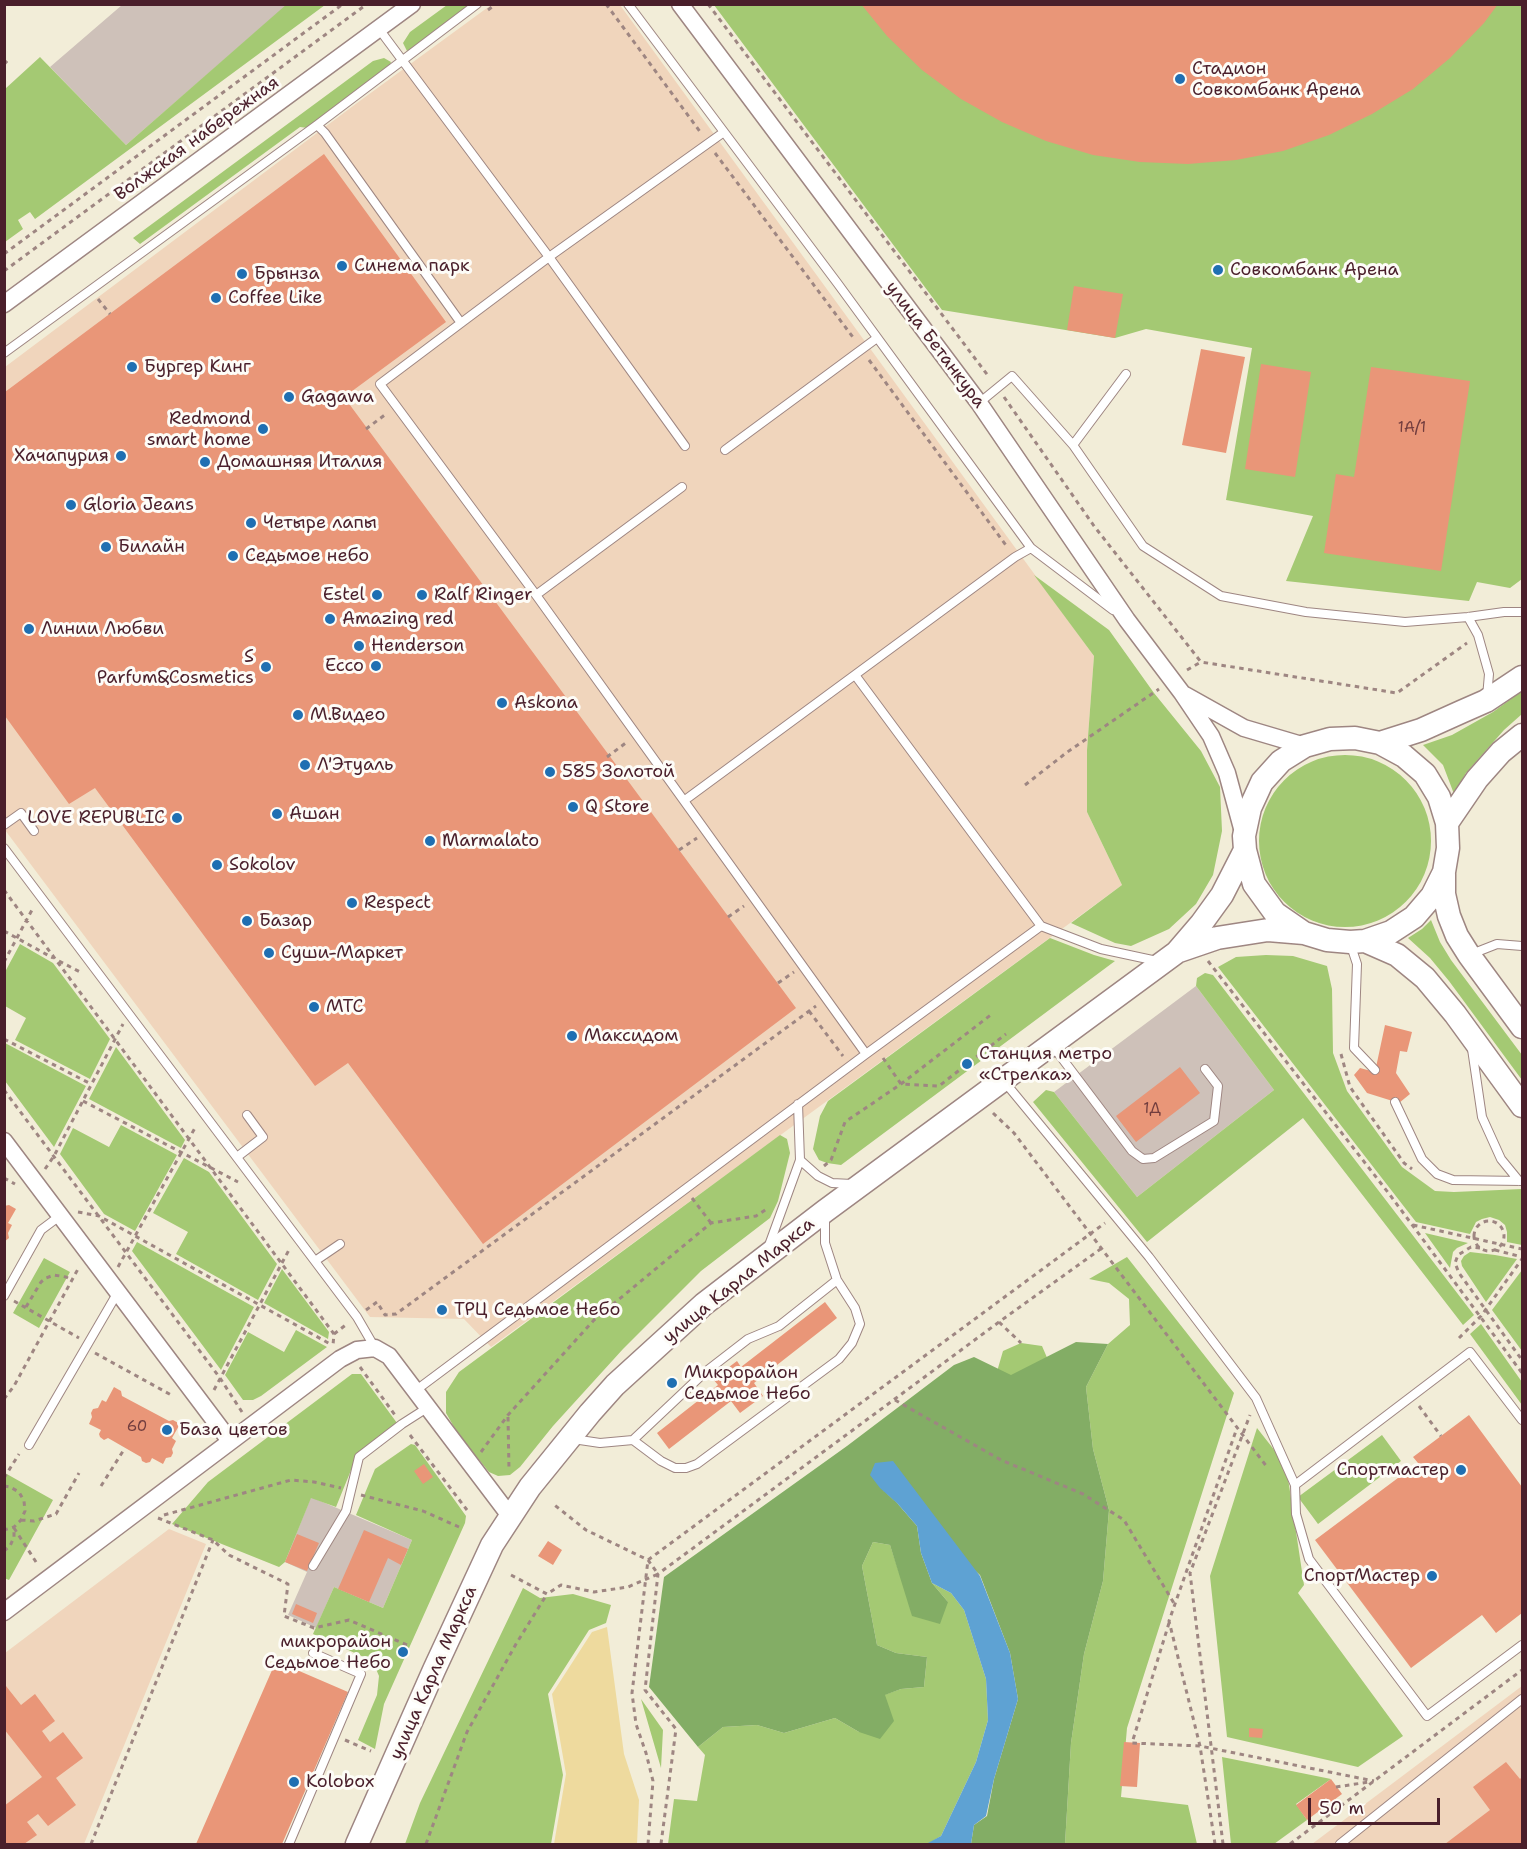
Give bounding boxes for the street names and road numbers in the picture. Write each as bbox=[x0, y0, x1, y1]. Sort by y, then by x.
street label: Волжская набережная bbox=[111, 72, 283, 206]
street label: улица Бетанкура bbox=[880, 277, 990, 413]
street label: улица Карла Маркса bbox=[659, 1213, 819, 1349]
street label: улица Карла Маркса bbox=[386, 1583, 482, 1763]

